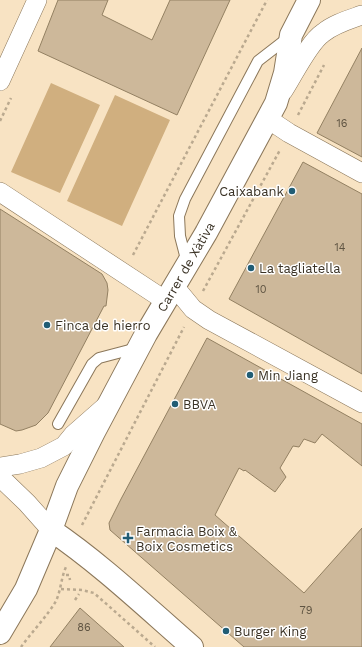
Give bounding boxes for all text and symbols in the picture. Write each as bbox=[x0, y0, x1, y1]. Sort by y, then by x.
house number: 16 bbox=[337, 117, 348, 130]
place label: Caixabank bbox=[219, 184, 285, 199]
marker: Caixabank bbox=[287, 186, 297, 196]
street label: Carrer de Xàtiva bbox=[154, 219, 218, 315]
house number: 14 bbox=[334, 241, 346, 254]
place label: La tagliatella bbox=[259, 261, 341, 276]
marker: La tagliatella bbox=[246, 263, 256, 273]
house number: 10 bbox=[255, 283, 267, 296]
place label: Finca de hierro bbox=[55, 318, 151, 333]
marker: Finca de hierro bbox=[42, 320, 52, 330]
place label: Min Jiang bbox=[258, 368, 318, 383]
marker: Min Jiang bbox=[245, 370, 255, 380]
place label: BBVA bbox=[183, 397, 216, 412]
marker: BBVA bbox=[170, 399, 180, 409]
place label: Farmacia Boix & Boix Cosmetics bbox=[136, 524, 238, 554]
marker: Farmacia Boix & Boix Cosmetics bbox=[123, 533, 133, 543]
house number: 79 bbox=[300, 604, 313, 617]
house number: 86 bbox=[77, 621, 91, 634]
place label: Burger King bbox=[234, 624, 306, 639]
marker: Burger King bbox=[221, 626, 231, 636]

